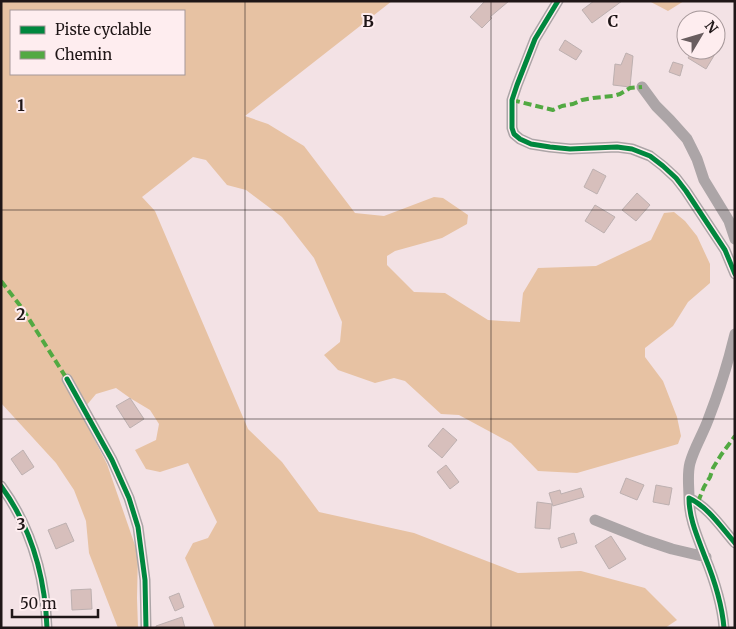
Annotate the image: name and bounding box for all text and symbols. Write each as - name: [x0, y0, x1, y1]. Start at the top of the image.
- legend: [10, 10, 185, 75]
- north arrow: [676, 10, 726, 60]
- text: B: [362, 11, 374, 31]
- text: C: [608, 11, 618, 31]
- text: N: [701, 17, 722, 37]
- text: Piste cyclable: [55, 20, 152, 39]
- text: Chemin: [55, 45, 112, 64]
- text: 1: [17, 95, 25, 115]
- text: 2: [16, 304, 26, 324]
- text: 3: [16, 514, 26, 534]
- scale bar: [12, 586, 99, 618]
- text: 50 m: [20, 594, 57, 613]

